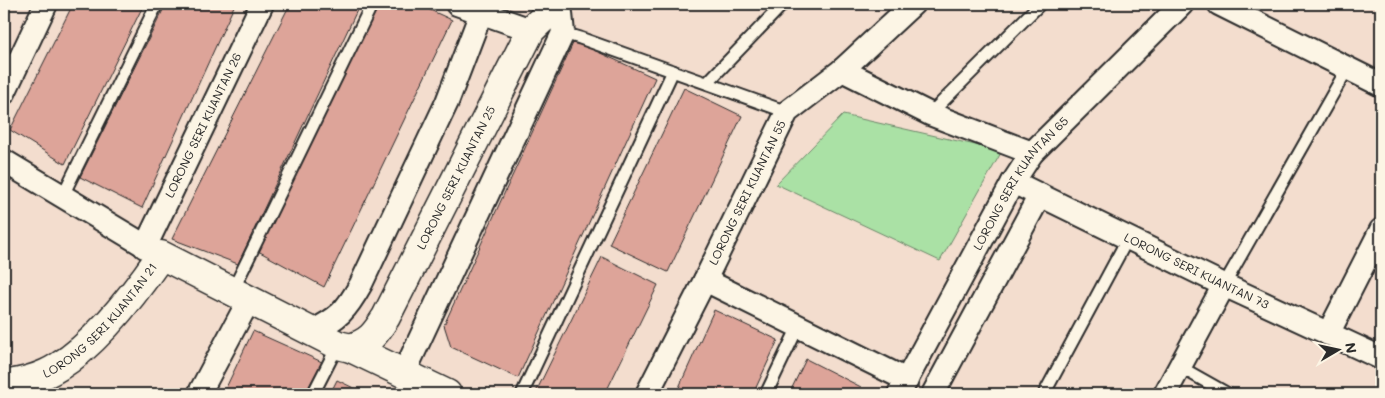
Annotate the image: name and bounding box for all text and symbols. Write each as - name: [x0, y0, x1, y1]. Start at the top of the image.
- street label: LORONG SERI KUANTAN 26: [161, 50, 244, 200]
- street label: LORONG SERI KUANTAN 25: [412, 103, 498, 252]
- street label: LORONG SERI KUANTAN 65: [969, 113, 1071, 253]
- street label: LORONG SERI KUANTAN 55: [705, 117, 789, 267]
- street label: LORONG SERI KUANTAN 73: [1122, 229, 1272, 312]
- street label: LORONG SERI KUANTAN 21: [40, 259, 160, 381]
- north arrow: [1312, 326, 1362, 376]
- text: N: [1341, 341, 1362, 355]

